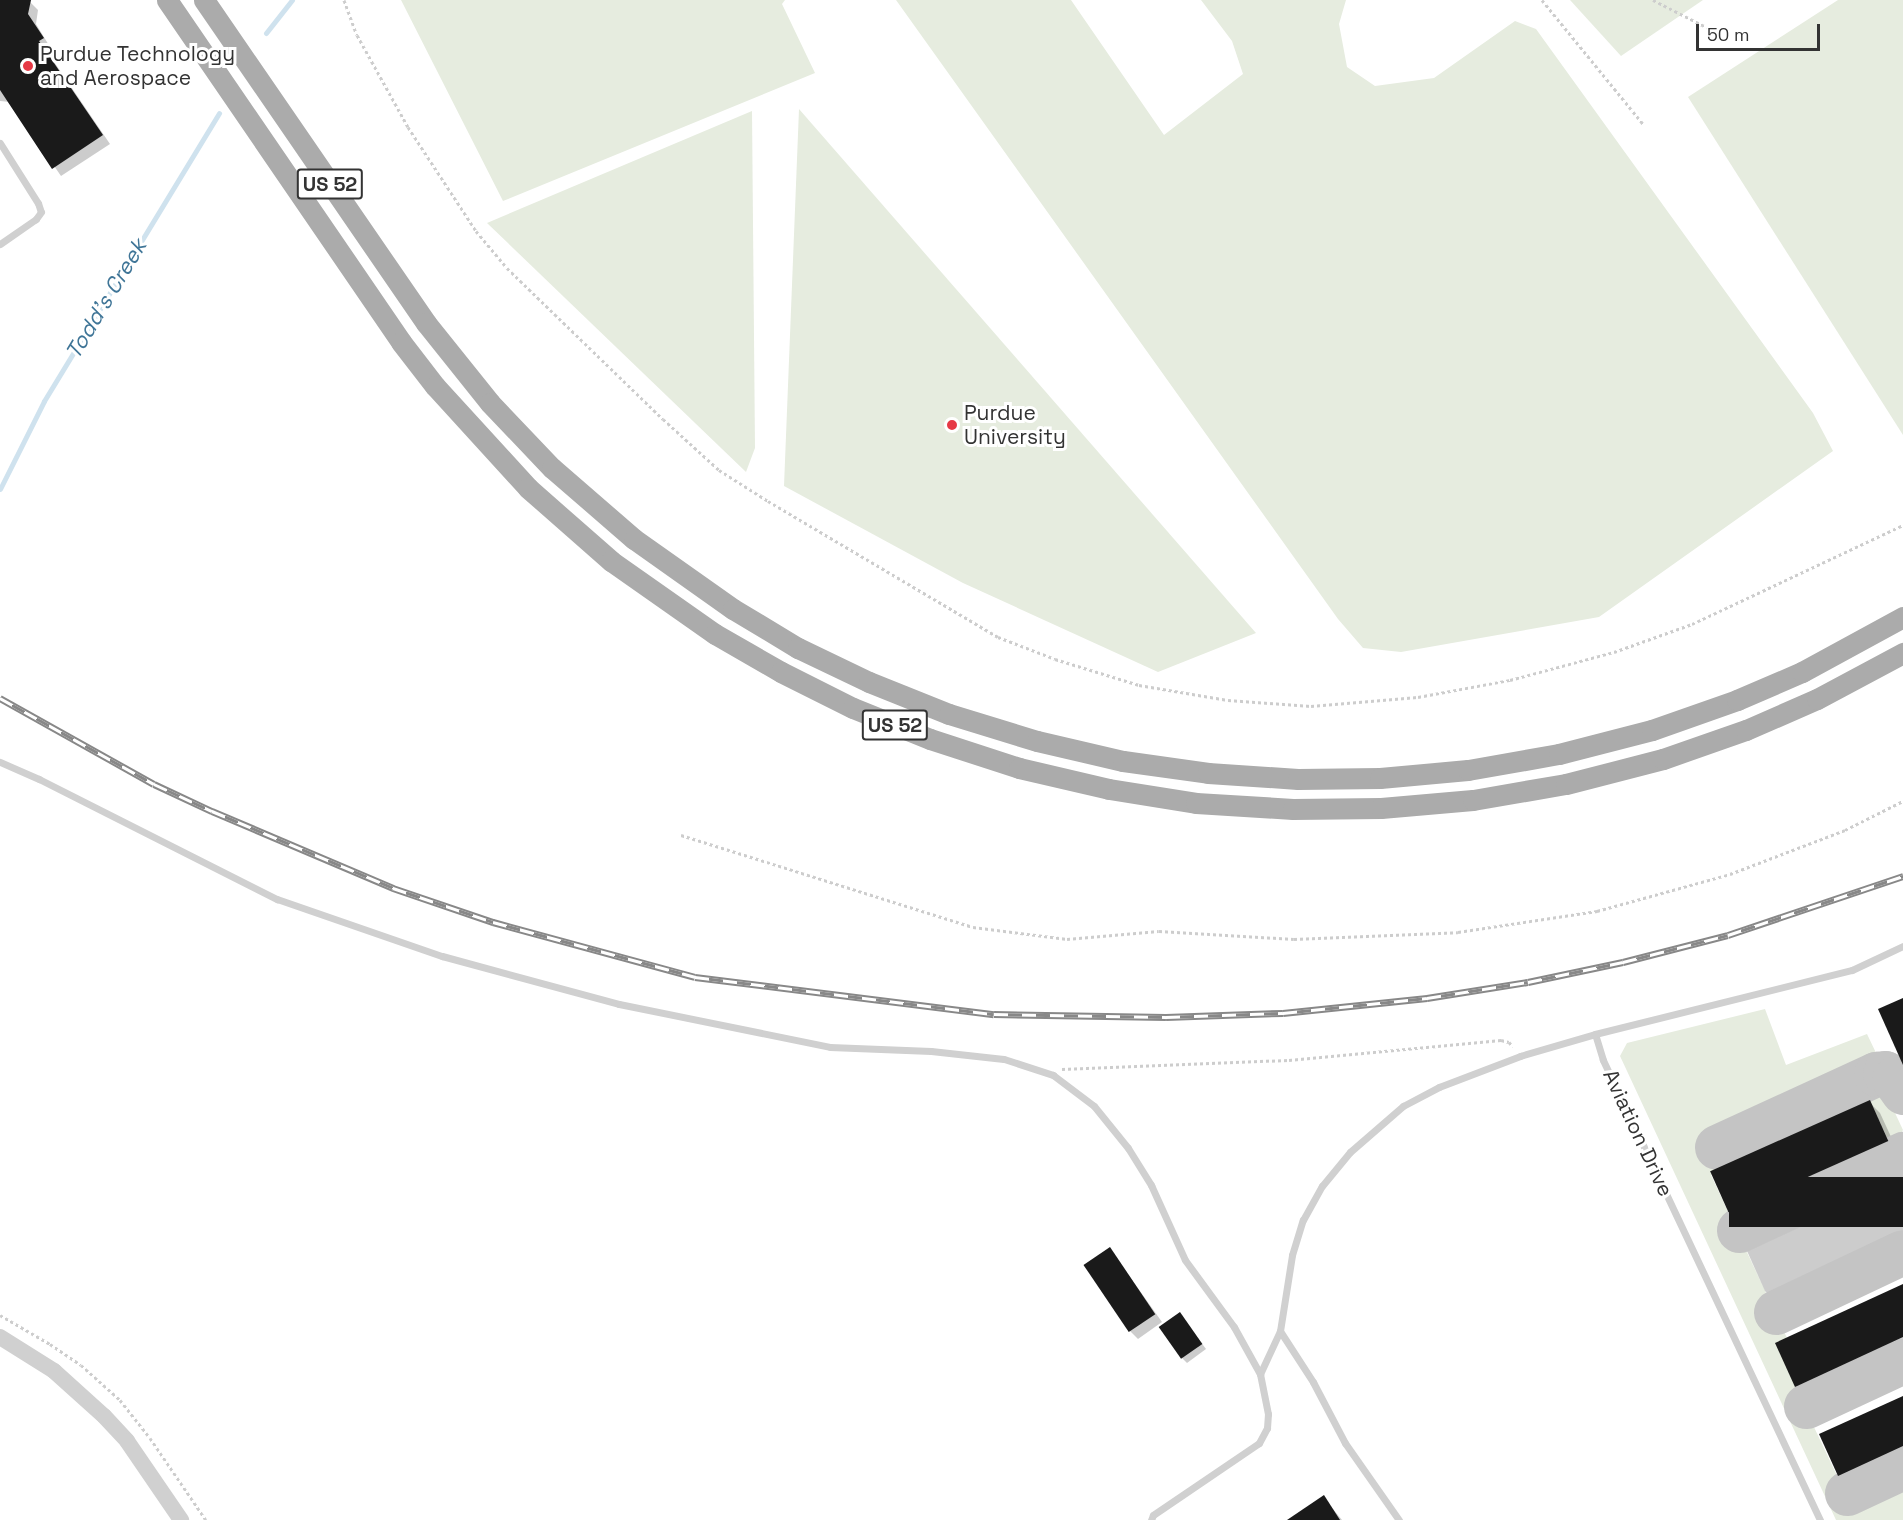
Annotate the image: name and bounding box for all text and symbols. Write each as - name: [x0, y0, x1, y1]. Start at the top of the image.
- scale bar: [1699, 12, 1824, 50]
- text: 50 m: [1707, 23, 1749, 46]
- place label: Purdue Technology and Aerospace: [40, 41, 236, 91]
- marker: Purdue Technology and Aerospace: [21, 59, 35, 73]
- road number: US 52: [296, 167, 364, 201]
- water label: Todd's Creek: [60, 234, 152, 364]
- place label: Purdue University: [964, 400, 1066, 450]
- marker: Purdue University: [945, 418, 959, 432]
- road number: US 52: [860, 708, 930, 742]
- street label: Aviation Drive: [1598, 1066, 1678, 1200]

